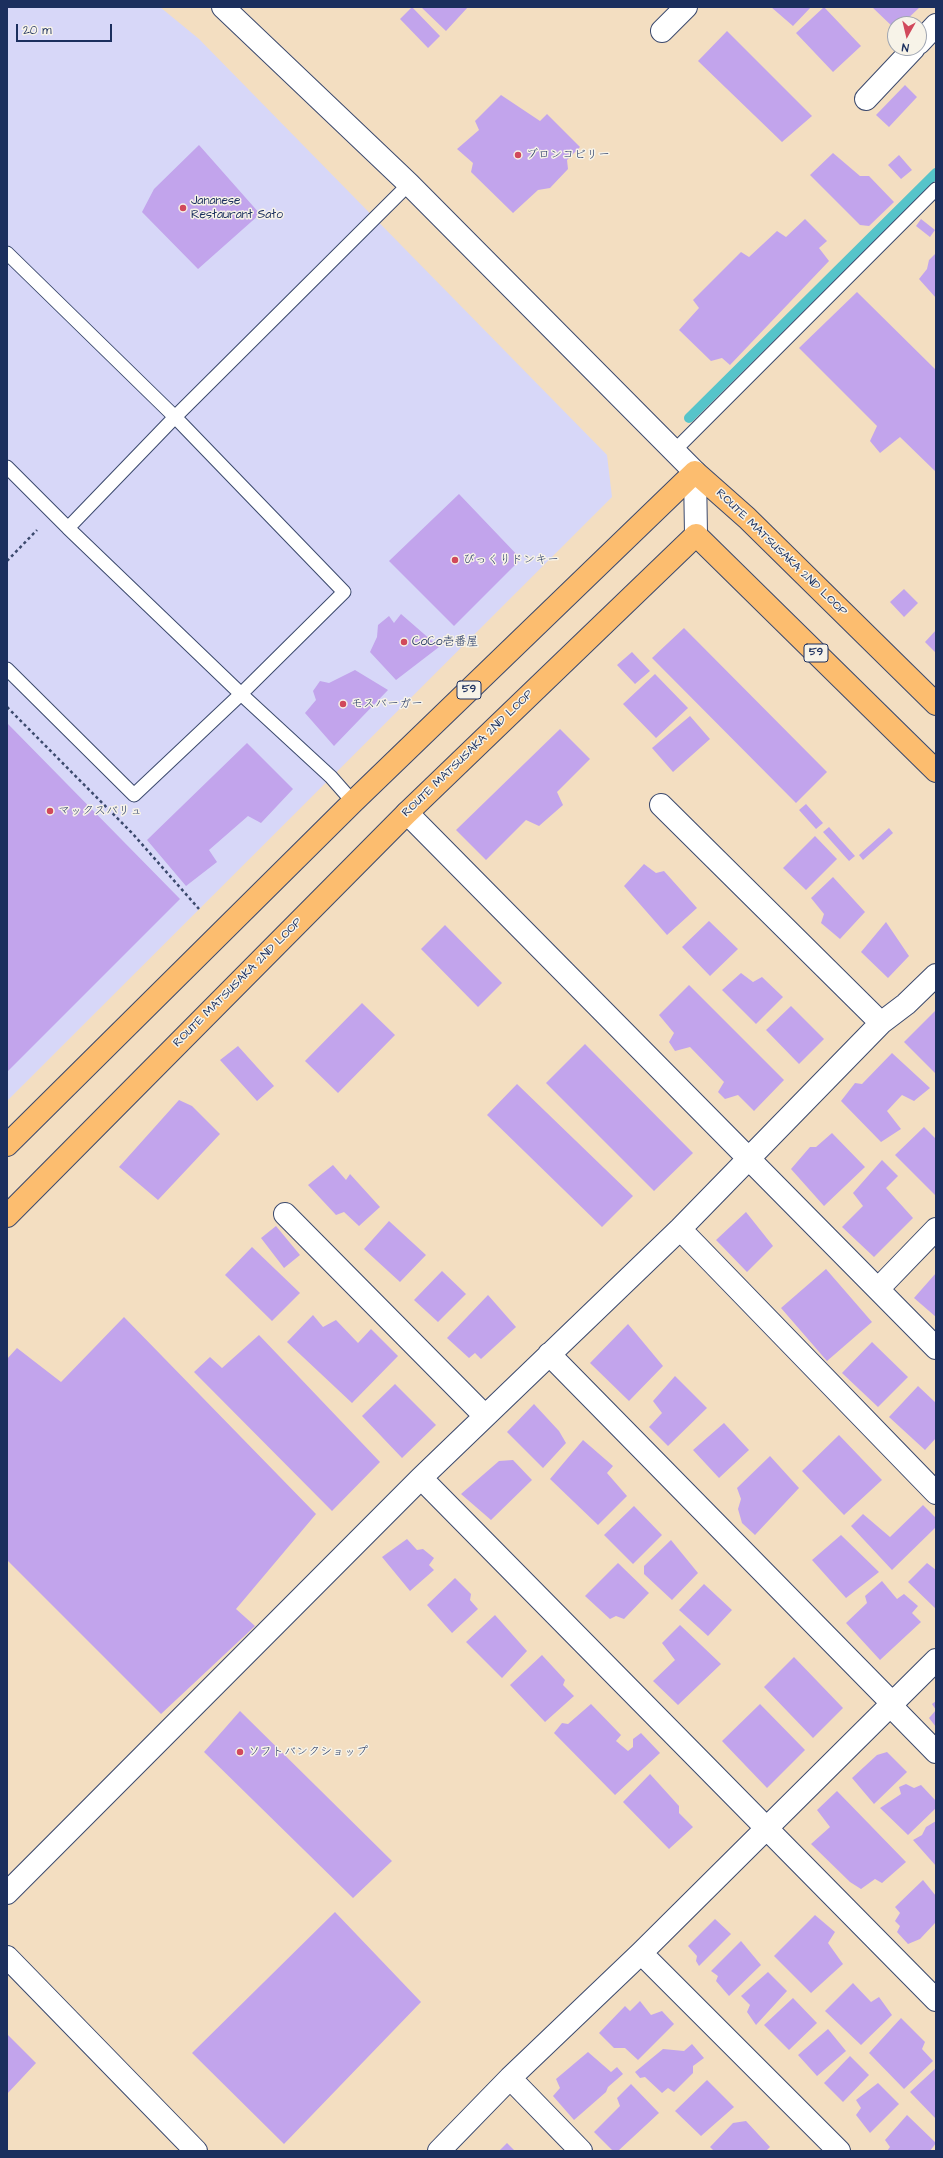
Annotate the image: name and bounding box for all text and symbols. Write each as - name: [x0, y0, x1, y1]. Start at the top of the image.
- scale bar: [18, 16, 114, 42]
- north arrow: [887, 16, 927, 56]
- text: 20 m: [23, 22, 52, 39]
- text: N: [901, 39, 910, 55]
- place label: ブロンコビリー: [526, 148, 610, 162]
- marker: ブロンコビリー: [513, 150, 523, 160]
- place label: Jananese Restaurant Sato: [191, 194, 283, 222]
- marker: Jananese Restaurant Sato: [178, 203, 188, 213]
- street label: ROUTE MATSUSAKA 2ND LOOP: [713, 487, 849, 619]
- place label: びっくりドンキー: [463, 553, 559, 567]
- marker: びっくりドンキー: [450, 555, 460, 565]
- place label: CoCo壱番屋: [412, 635, 478, 649]
- marker: CoCo壱番屋: [399, 637, 409, 647]
- road number: 59: [804, 644, 828, 662]
- road number: 59: [457, 681, 481, 699]
- street label: ROUTE MATSUSAKA 2ND LOOP: [400, 688, 536, 820]
- place label: モスバーガー: [351, 697, 423, 711]
- marker: モスバーガー: [338, 699, 348, 709]
- place label: マックスバリュ: [58, 804, 142, 818]
- marker: マックスバリュ: [45, 806, 55, 816]
- street label: ROUTE MATSUSAKA 2ND LOOP: [171, 916, 305, 1050]
- place label: ソフトバンクショップ: [248, 1745, 368, 1759]
- marker: ソフトバンクショップ: [235, 1747, 245, 1757]

